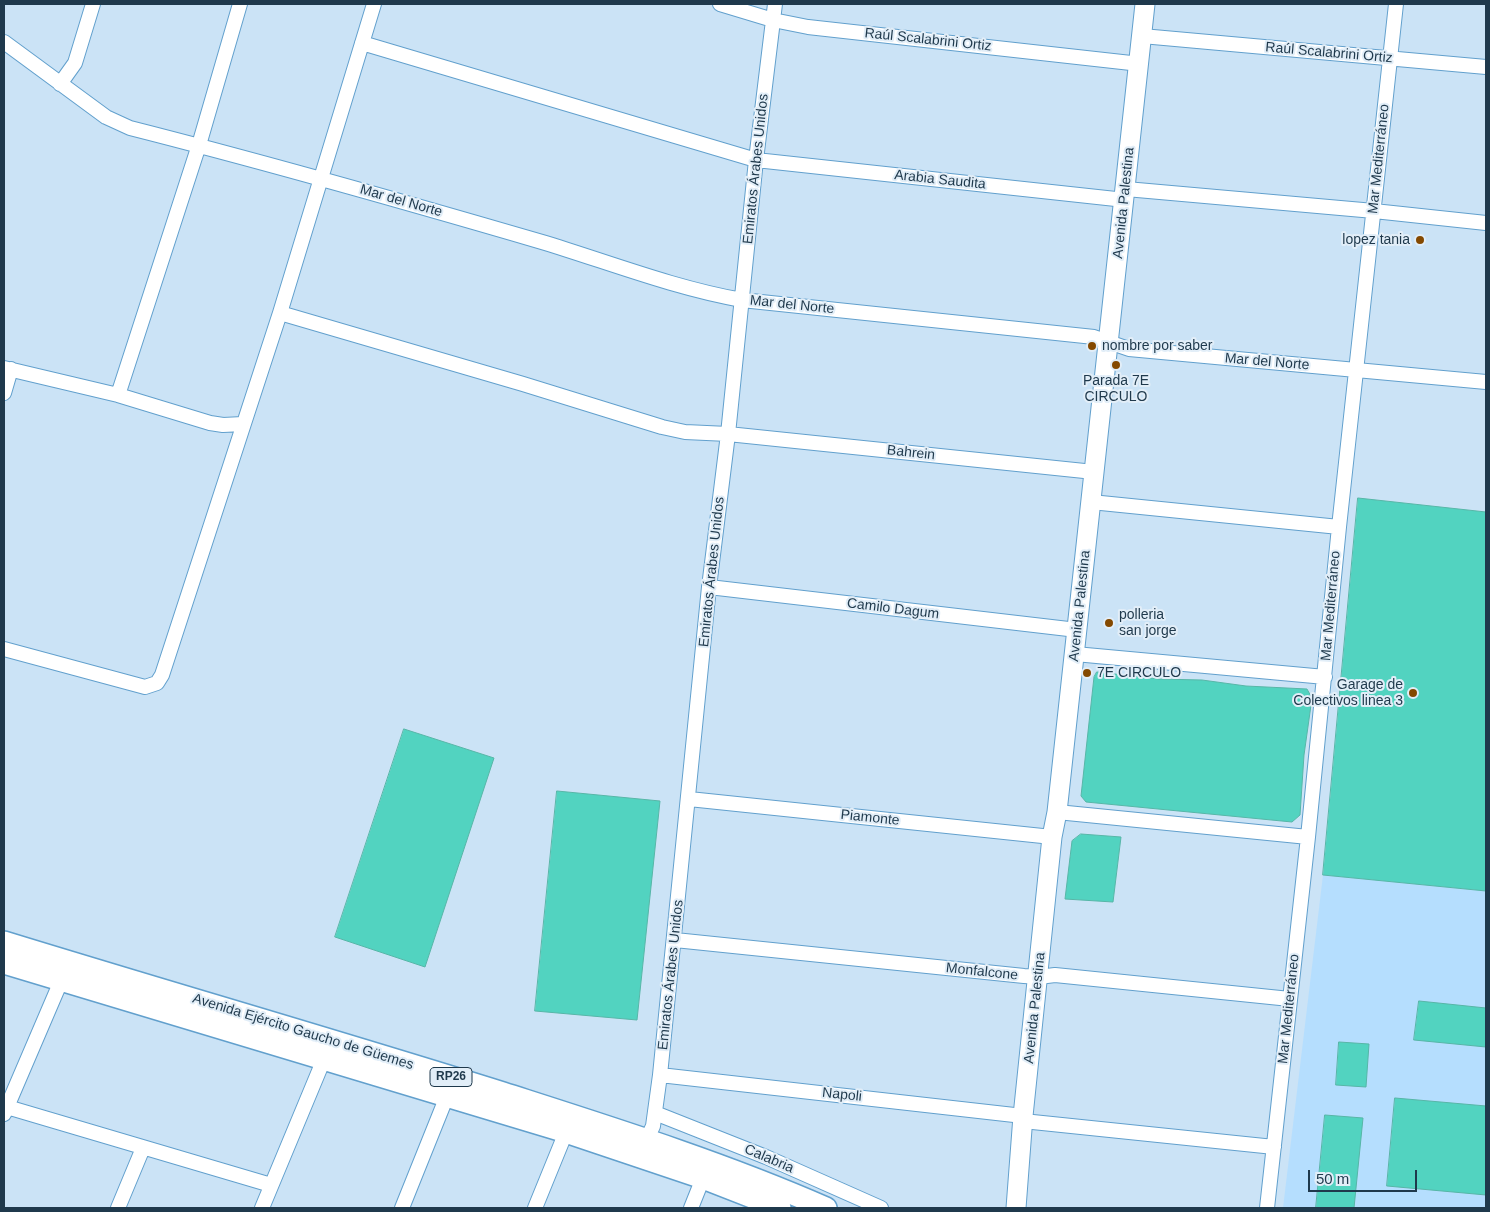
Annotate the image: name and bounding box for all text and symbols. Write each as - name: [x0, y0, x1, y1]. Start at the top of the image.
- street label: Raúl Scalabrini Ortiz: [864, 25, 992, 55]
- street label: Raúl Scalabrini Ortiz: [1265, 39, 1393, 67]
- street label: Emiratos Árabes Unidos: [740, 93, 772, 245]
- street label: Mar Mediterráneo: [1365, 103, 1393, 215]
- street label: Avenida Palestina: [1110, 147, 1138, 259]
- street label: Arabia Saudita: [893, 167, 987, 193]
- street label: Mar del Norte: [358, 181, 444, 221]
- place label: lopez tania: [1342, 232, 1410, 248]
- marker: lopez tania: [1414, 234, 1426, 246]
- street label: Mar del Norte: [749, 292, 835, 318]
- place label: nombre por saber: [1102, 338, 1213, 354]
- marker: nombre por saber: [1086, 340, 1098, 352]
- street label: Mar del Norte: [1224, 350, 1310, 374]
- marker: Parada 7E CIRCULO: [1110, 359, 1122, 371]
- place label: Parada 7E CIRCULO: [1083, 373, 1149, 406]
- street label: Bahrein: [886, 442, 936, 464]
- street label: Emiratos Árabes Unidos: [696, 496, 728, 648]
- street label: Avenida Palestina: [1066, 550, 1094, 662]
- street label: Mar Mediterráneo: [1318, 550, 1344, 662]
- street label: Camilo Dagum: [846, 595, 940, 623]
- place label: polleria san jorge: [1119, 607, 1177, 640]
- marker: polleria san jorge: [1103, 617, 1115, 629]
- place label: 7E CIRCULO: [1097, 665, 1181, 681]
- marker: 7E CIRCULO: [1081, 667, 1093, 679]
- place label: Garage de Colectivos linea 3: [1293, 677, 1403, 710]
- marker: Garage de Colectivos linea 3: [1407, 687, 1419, 699]
- street label: Piamonte: [840, 807, 900, 829]
- street label: Emiratos Árabes Unidos: [655, 899, 687, 1051]
- street label: Avenida Palestina: [1021, 952, 1049, 1064]
- street label: Mar Mediterráneo: [1275, 953, 1303, 1065]
- street label: Monfalcone: [945, 960, 1019, 984]
- street label: Avenida Ejército Gaucho de Güemes: [191, 990, 415, 1074]
- road number: RP26: [430, 1068, 472, 1086]
- street label: Napoli: [821, 1085, 863, 1105]
- street label: Calabria: [742, 1141, 796, 1177]
- scale bar: [1310, 1160, 1419, 1192]
- text: 50 m: [1316, 1170, 1349, 1187]

